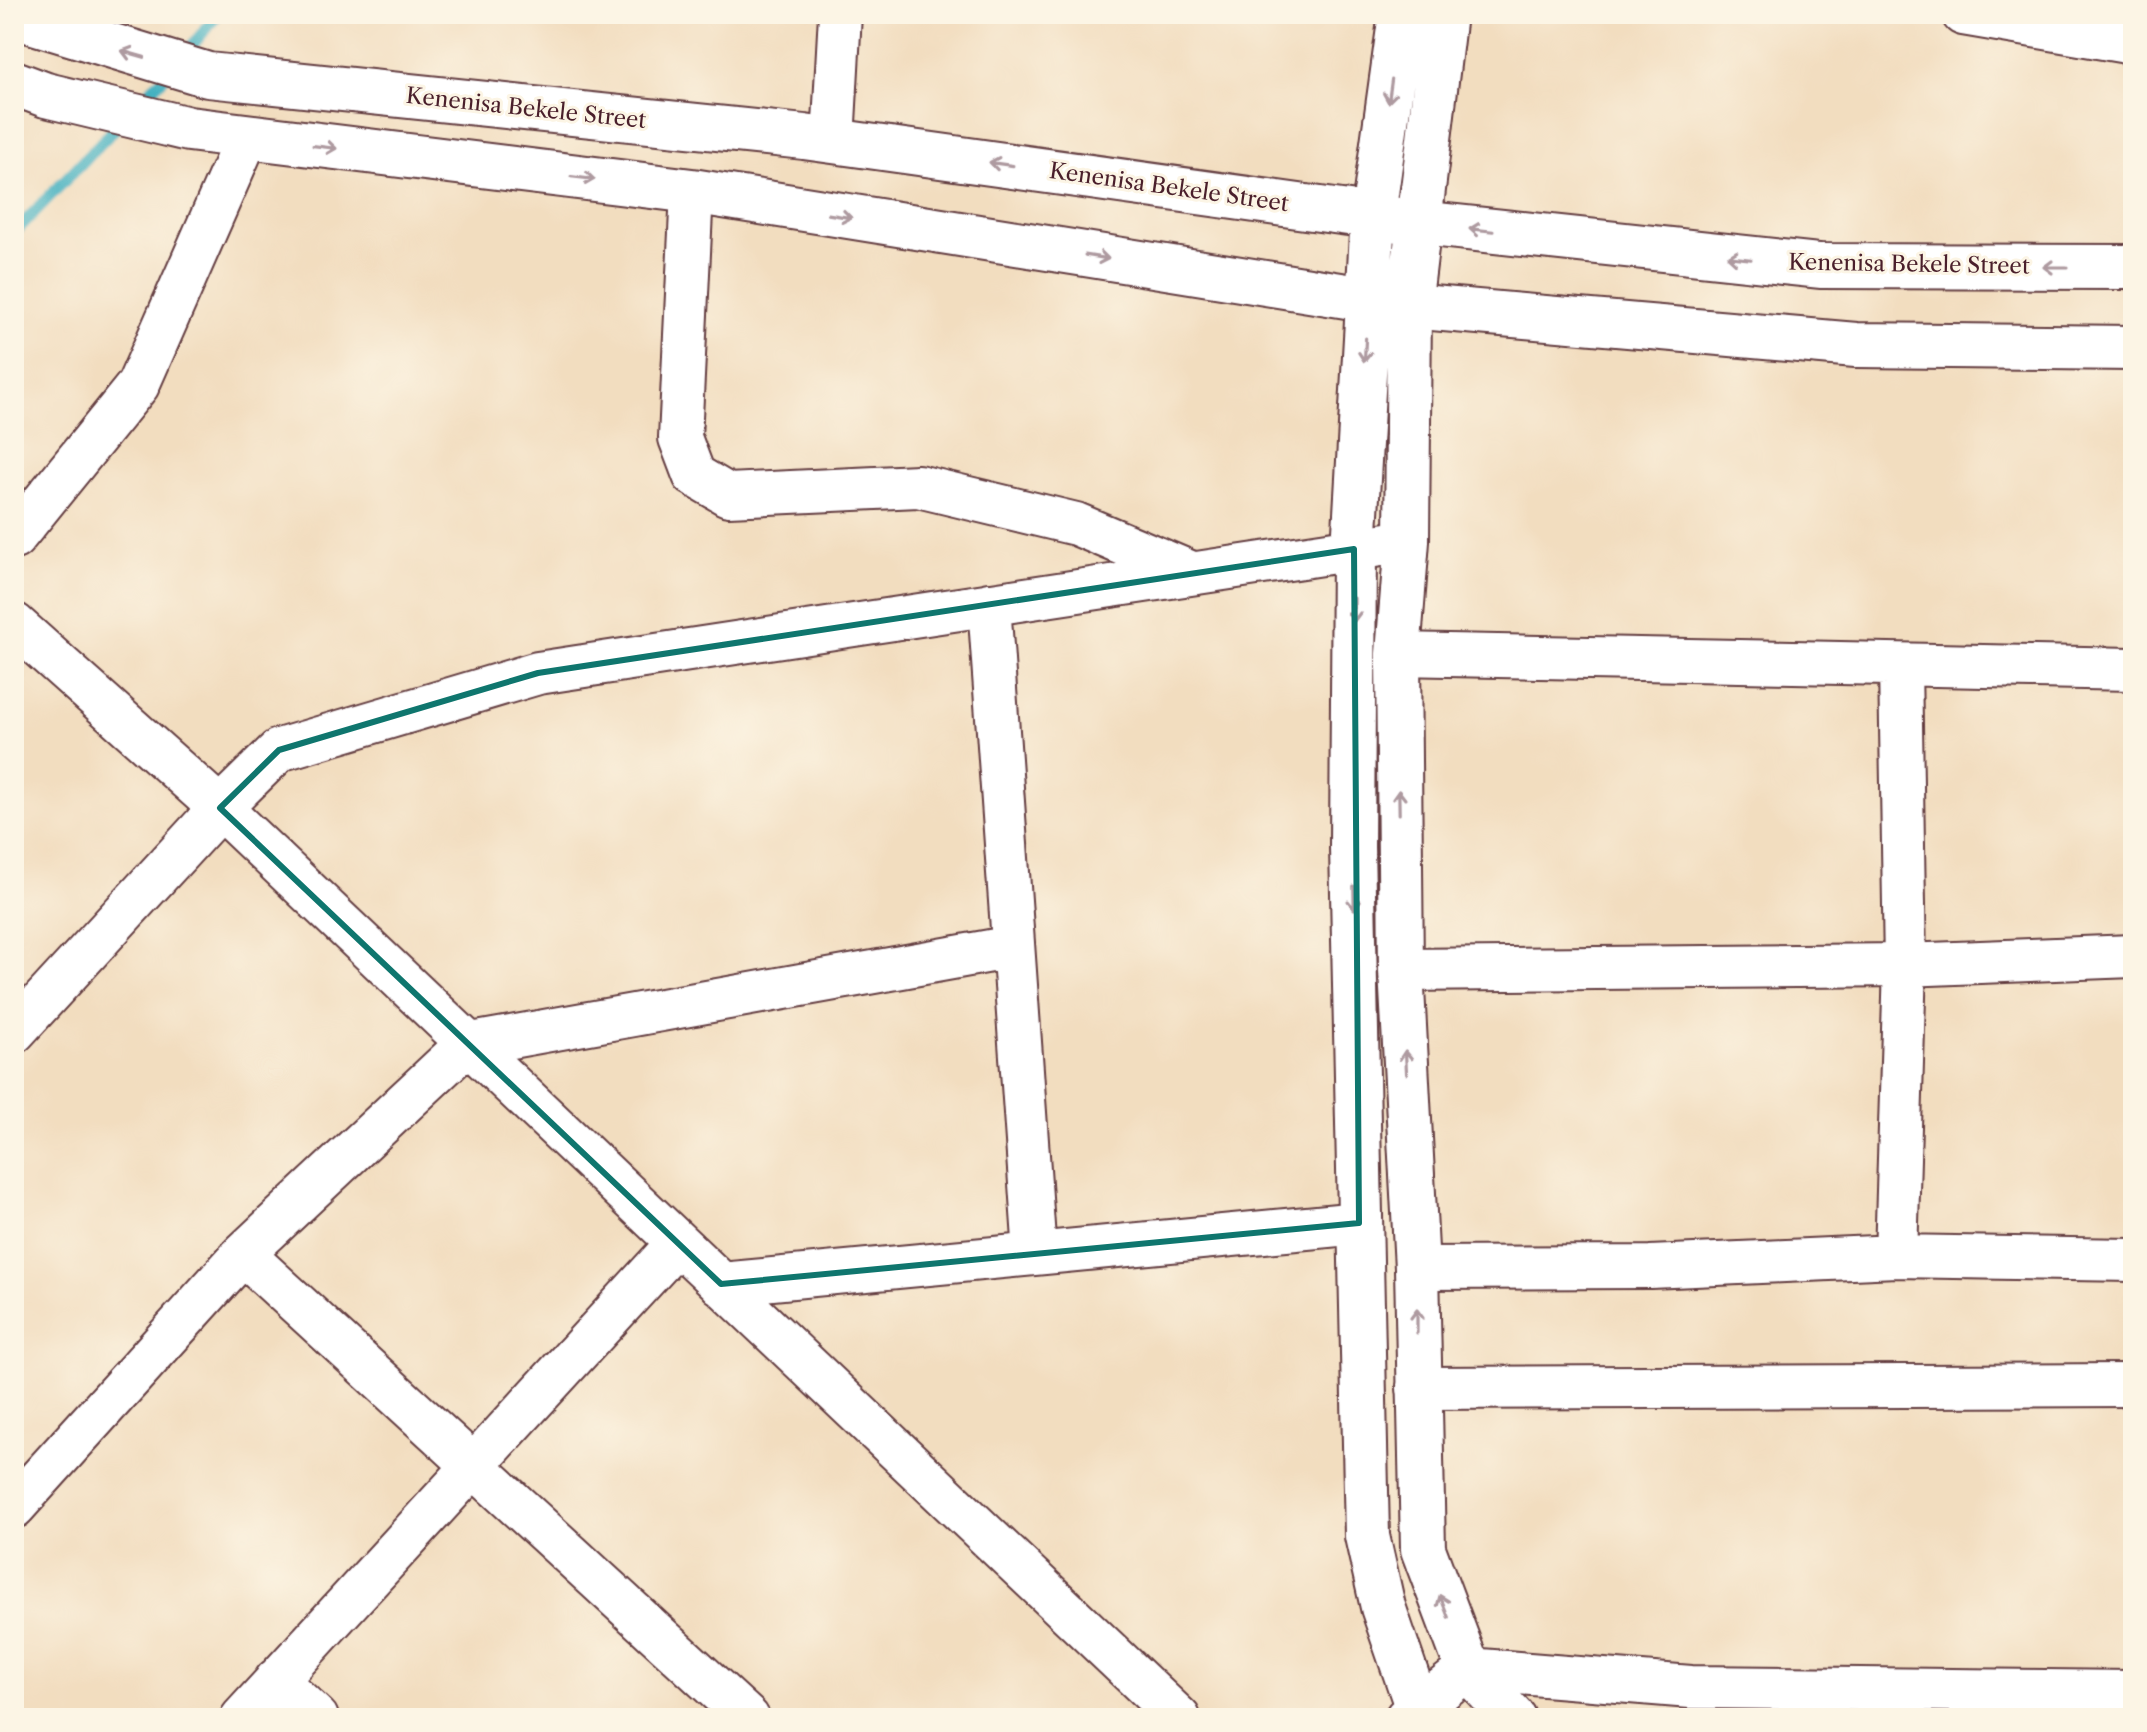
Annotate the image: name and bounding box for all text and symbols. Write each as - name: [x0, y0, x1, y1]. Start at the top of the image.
- one-way arrow: [121, 46, 147, 61]
- one-way arrow: [1382, 78, 1397, 103]
- street label: Kenenisa Bekele Street: [405, 82, 648, 134]
- one-way arrow: [311, 139, 337, 154]
- one-way arrow: [989, 156, 1015, 171]
- street label: Kenenisa Bekele Street: [1048, 157, 1290, 217]
- one-way arrow: [570, 171, 595, 186]
- one-way arrow: [827, 209, 852, 224]
- one-way arrow: [1468, 222, 1495, 237]
- street label: Kenenisa Bekele Street: [1788, 248, 2030, 280]
- one-way arrow: [1083, 250, 1109, 265]
- one-way arrow: [1727, 250, 1753, 265]
- one-way arrow: [2042, 259, 2069, 275]
- one-way arrow: [1357, 336, 1372, 363]
- one-way arrow: [1346, 596, 1362, 623]
- one-way arrow: [1391, 789, 1407, 816]
- one-way arrow: [1346, 884, 1361, 911]
- one-way arrow: [1398, 1049, 1413, 1076]
- one-way arrow: [1409, 1308, 1425, 1335]
- one-way arrow: [1436, 1593, 1451, 1618]

